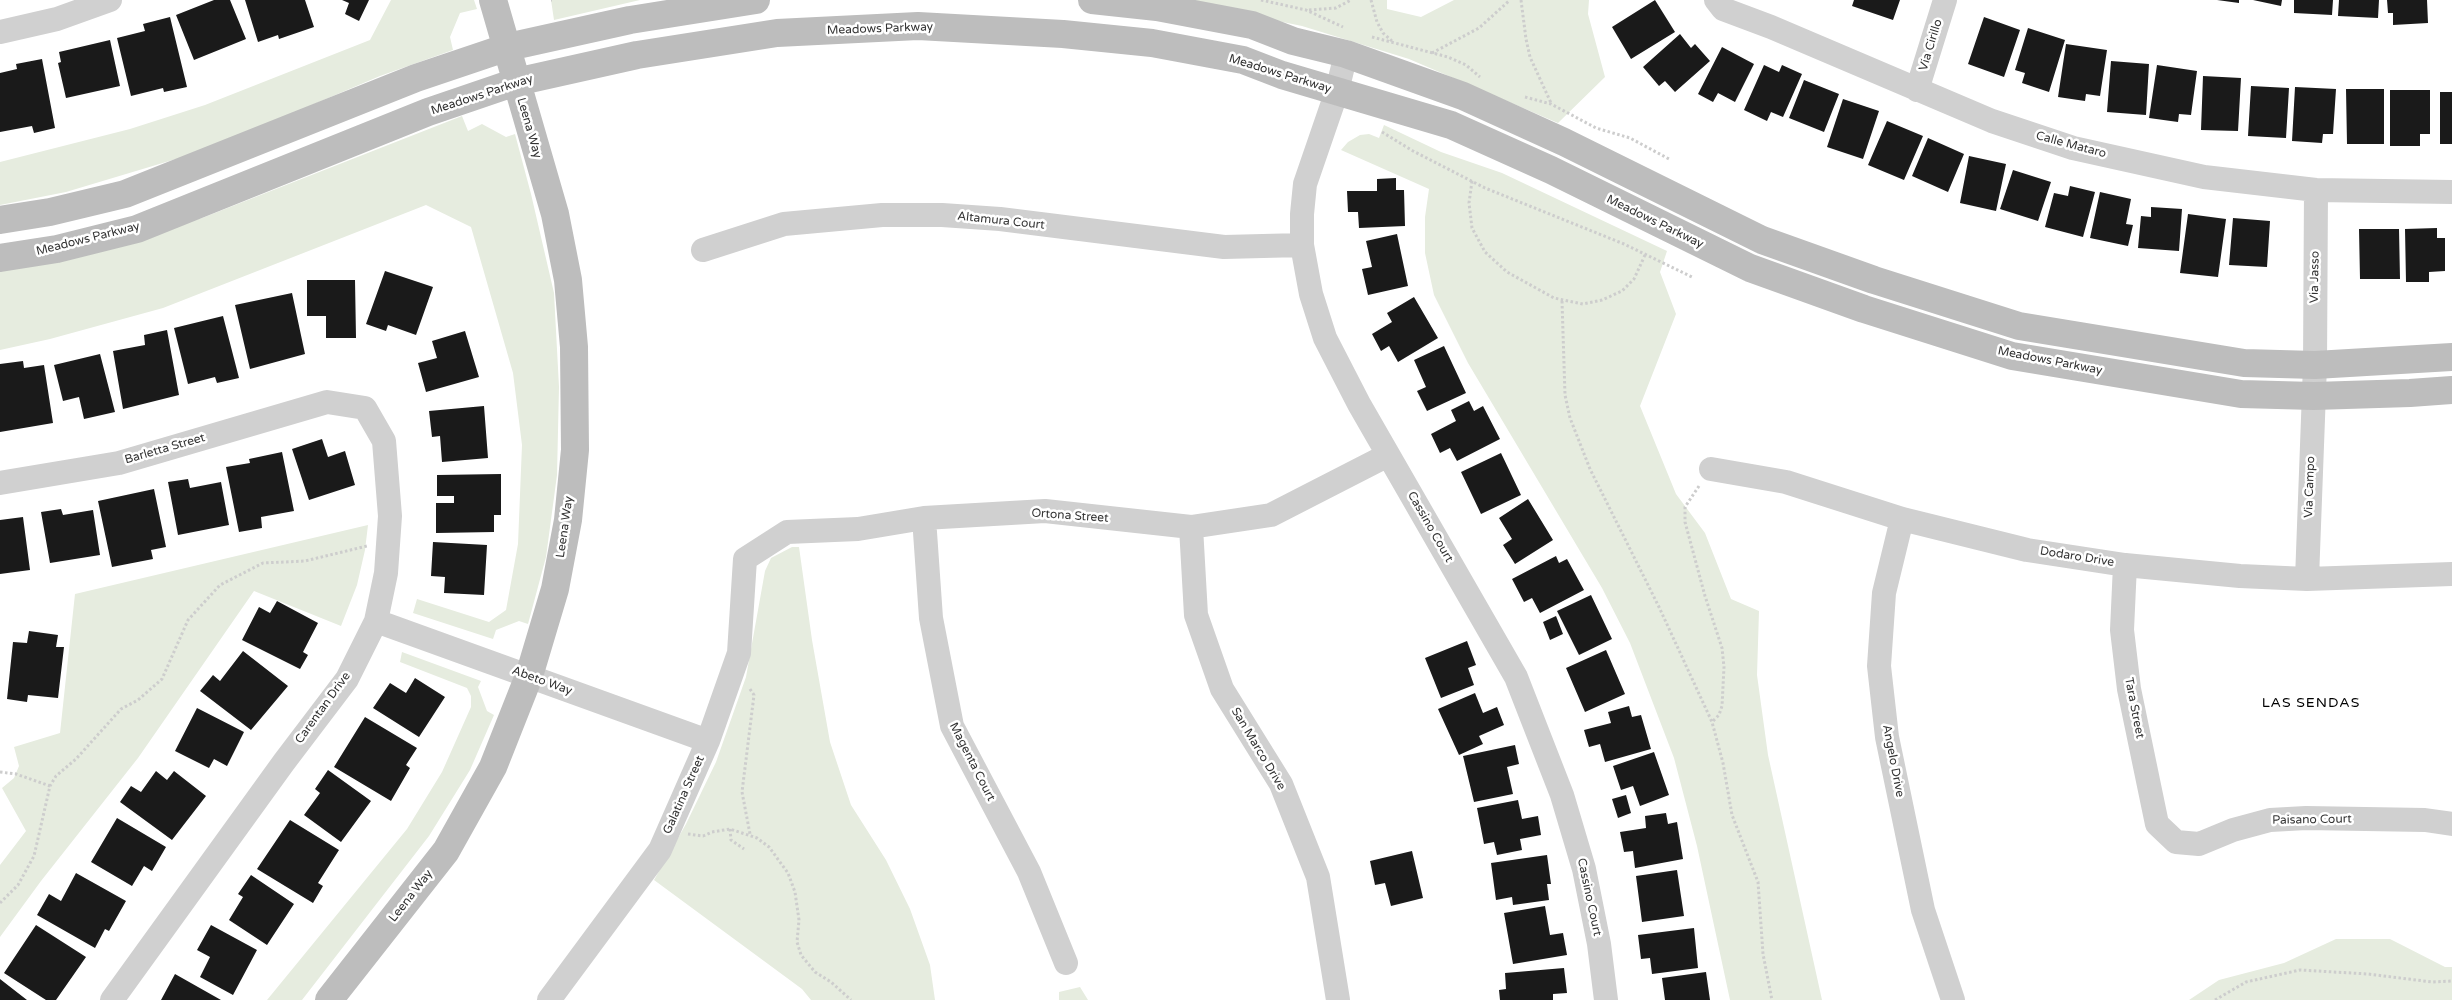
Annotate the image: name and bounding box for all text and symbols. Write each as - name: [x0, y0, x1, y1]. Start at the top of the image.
- street label: Via Cirillo: [1916, 17, 1946, 73]
- street label: Meadows Parkway: [827, 20, 933, 38]
- street label: Meadows Parkway: [1227, 52, 1333, 96]
- street label: Meadows Parkway: [429, 72, 535, 118]
- street label: Leena Way: [513, 96, 545, 160]
- street label: Calle Mataro: [2034, 129, 2108, 161]
- street label: Meadows Parkway: [1604, 192, 1706, 252]
- street label: Altamura Court: [957, 209, 1045, 233]
- street label: Meadows Parkway: [35, 219, 141, 259]
- street label: Via Jasso: [2307, 251, 2323, 303]
- street label: Meadows Parkway: [1996, 344, 2104, 378]
- street label: Barletta Street: [123, 431, 207, 467]
- street label: Via Campo: [2302, 456, 2318, 518]
- street label: Cassino Court: [1404, 489, 1456, 565]
- street label: Leena Way: [554, 495, 576, 559]
- street label: Ortona Street: [1031, 506, 1109, 526]
- street label: Dodaro Drive: [2039, 544, 2115, 570]
- street label: Abeto Way: [510, 663, 574, 699]
- street label: Carentan Drive: [292, 669, 354, 747]
- street label: Tara Street: [2121, 676, 2147, 740]
- district label: LAS SENDAS: [2260, 695, 2362, 711]
- street label: San Marco Drive: [1228, 705, 1288, 793]
- street label: Magenta Court: [946, 720, 998, 804]
- street label: Angelo Drive: [1879, 724, 1907, 798]
- street label: Galatina Street: [660, 753, 708, 837]
- street label: Paisano Court: [2272, 812, 2352, 828]
- street label: Cassino Court: [1574, 857, 1604, 937]
- street label: Leena Way: [386, 867, 436, 925]

